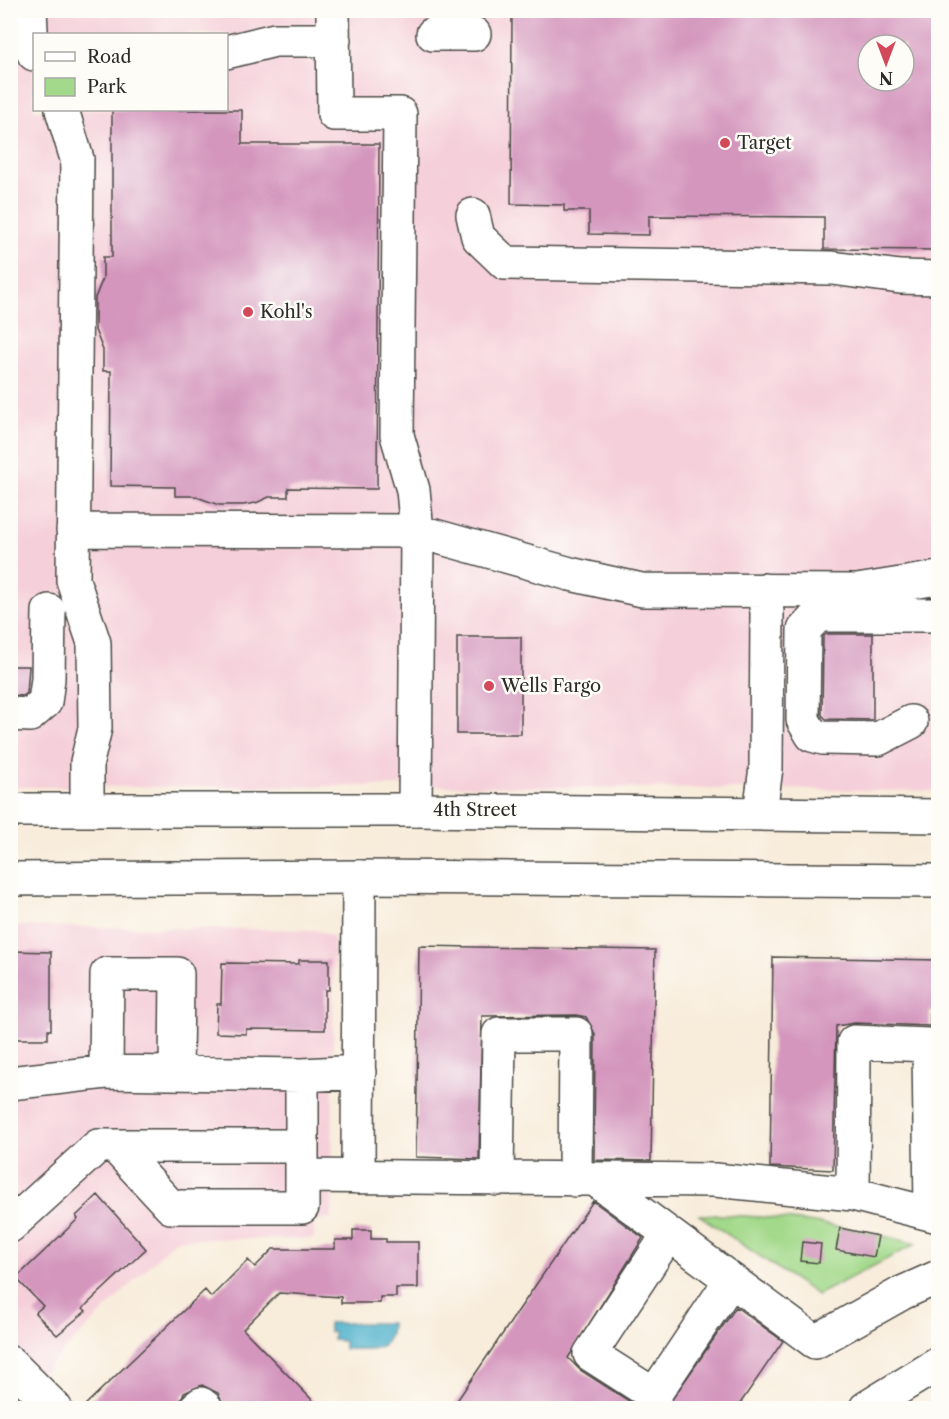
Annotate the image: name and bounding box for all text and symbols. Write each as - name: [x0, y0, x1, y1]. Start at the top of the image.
- legend: [33, 33, 228, 111]
- north arrow: [856, 33, 916, 93]
- text: Road: [87, 46, 132, 68]
- text: N: [879, 68, 893, 88]
- text: Park: [87, 76, 128, 98]
- place label: Target: [737, 132, 792, 154]
- marker: Target: [718, 136, 732, 150]
- place label: Kohl's: [260, 301, 313, 323]
- marker: Kohl's: [241, 305, 255, 319]
- place label: Wells Fargo: [500, 675, 601, 697]
- marker: Wells Fargo: [482, 679, 496, 693]
- street label: 4th Street: [433, 799, 518, 821]

